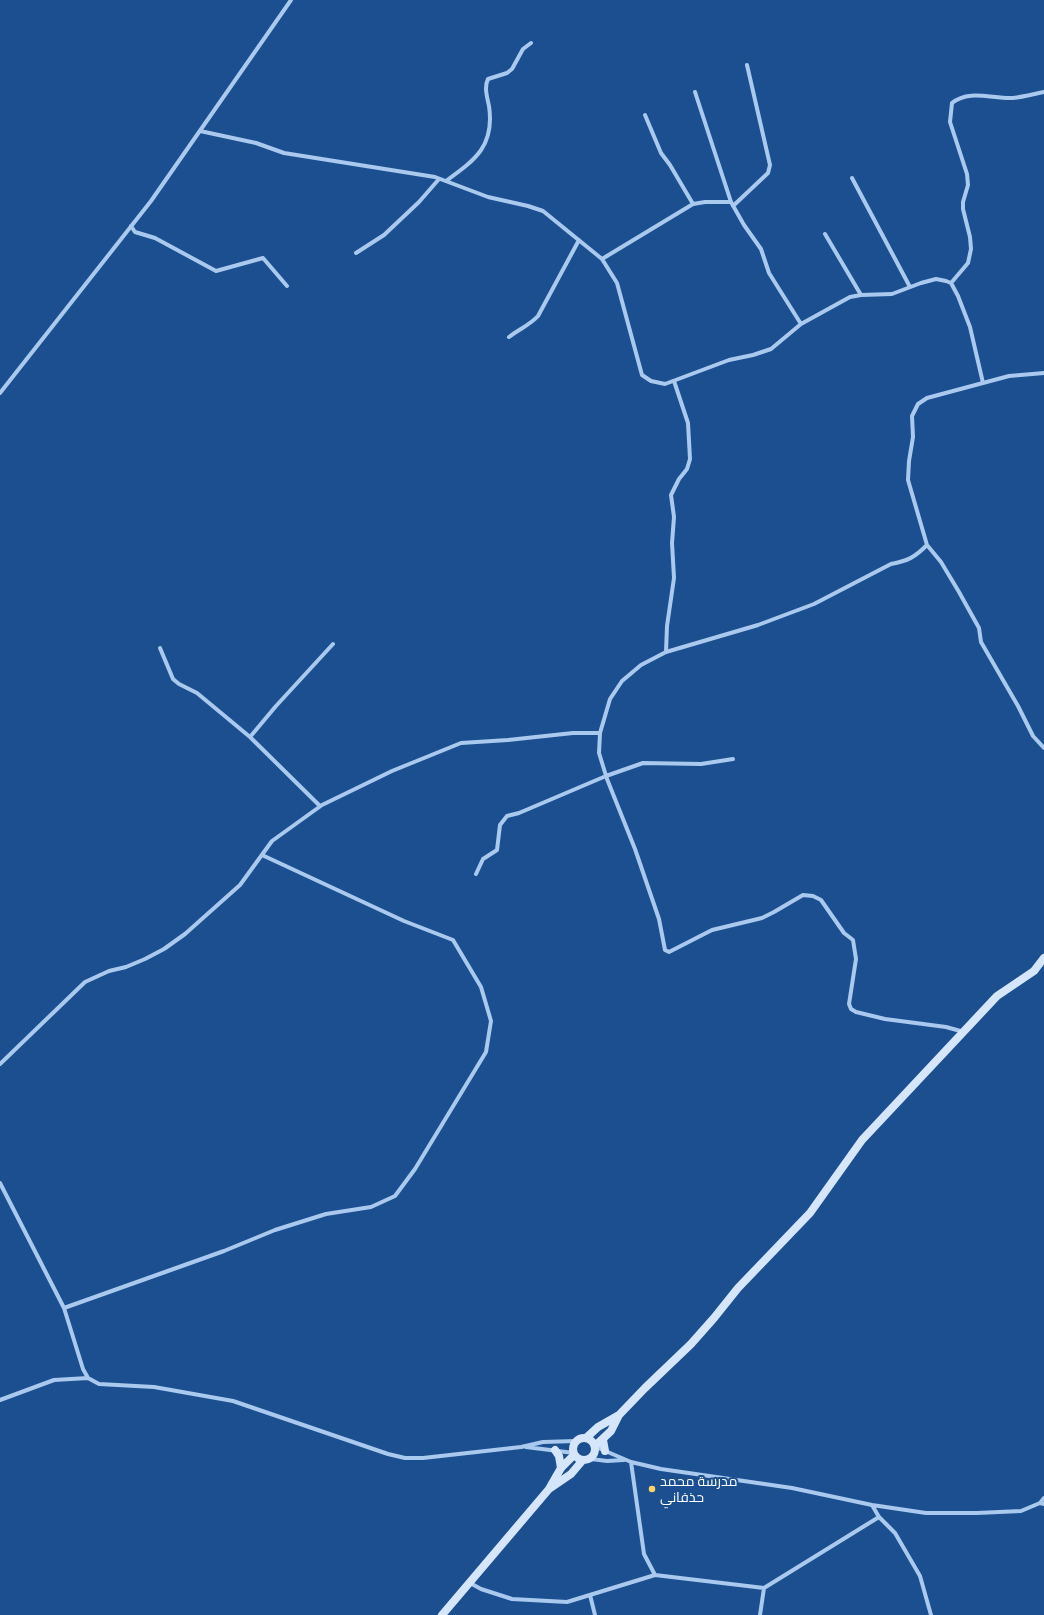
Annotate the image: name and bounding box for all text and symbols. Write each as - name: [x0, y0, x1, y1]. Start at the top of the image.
- place label: مدرسة محمد حذفاني: [660, 1473, 737, 1506]
- marker: مدرسة محمد حذفاني: [647, 1484, 657, 1494]

